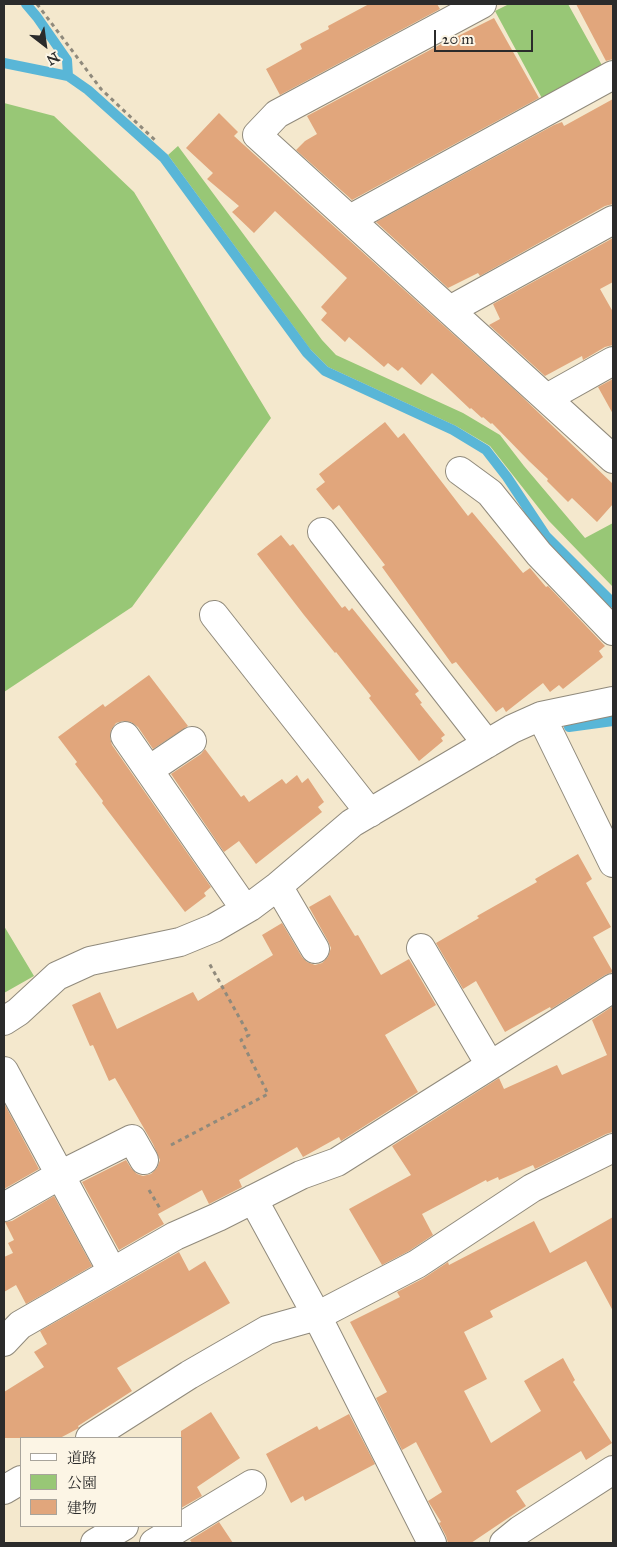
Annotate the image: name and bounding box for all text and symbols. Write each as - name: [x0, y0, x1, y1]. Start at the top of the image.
- north arrow: [20, 20, 70, 70]
- scale bar: [437, 20, 536, 52]
- text: 20 m: [442, 30, 474, 48]
- text: N: [43, 48, 62, 69]
- legend: [20, 1437, 182, 1527]
- text: 道路: [67, 1449, 97, 1467]
- text: 公園: [67, 1474, 97, 1492]
- text: 建物: [67, 1499, 97, 1517]

